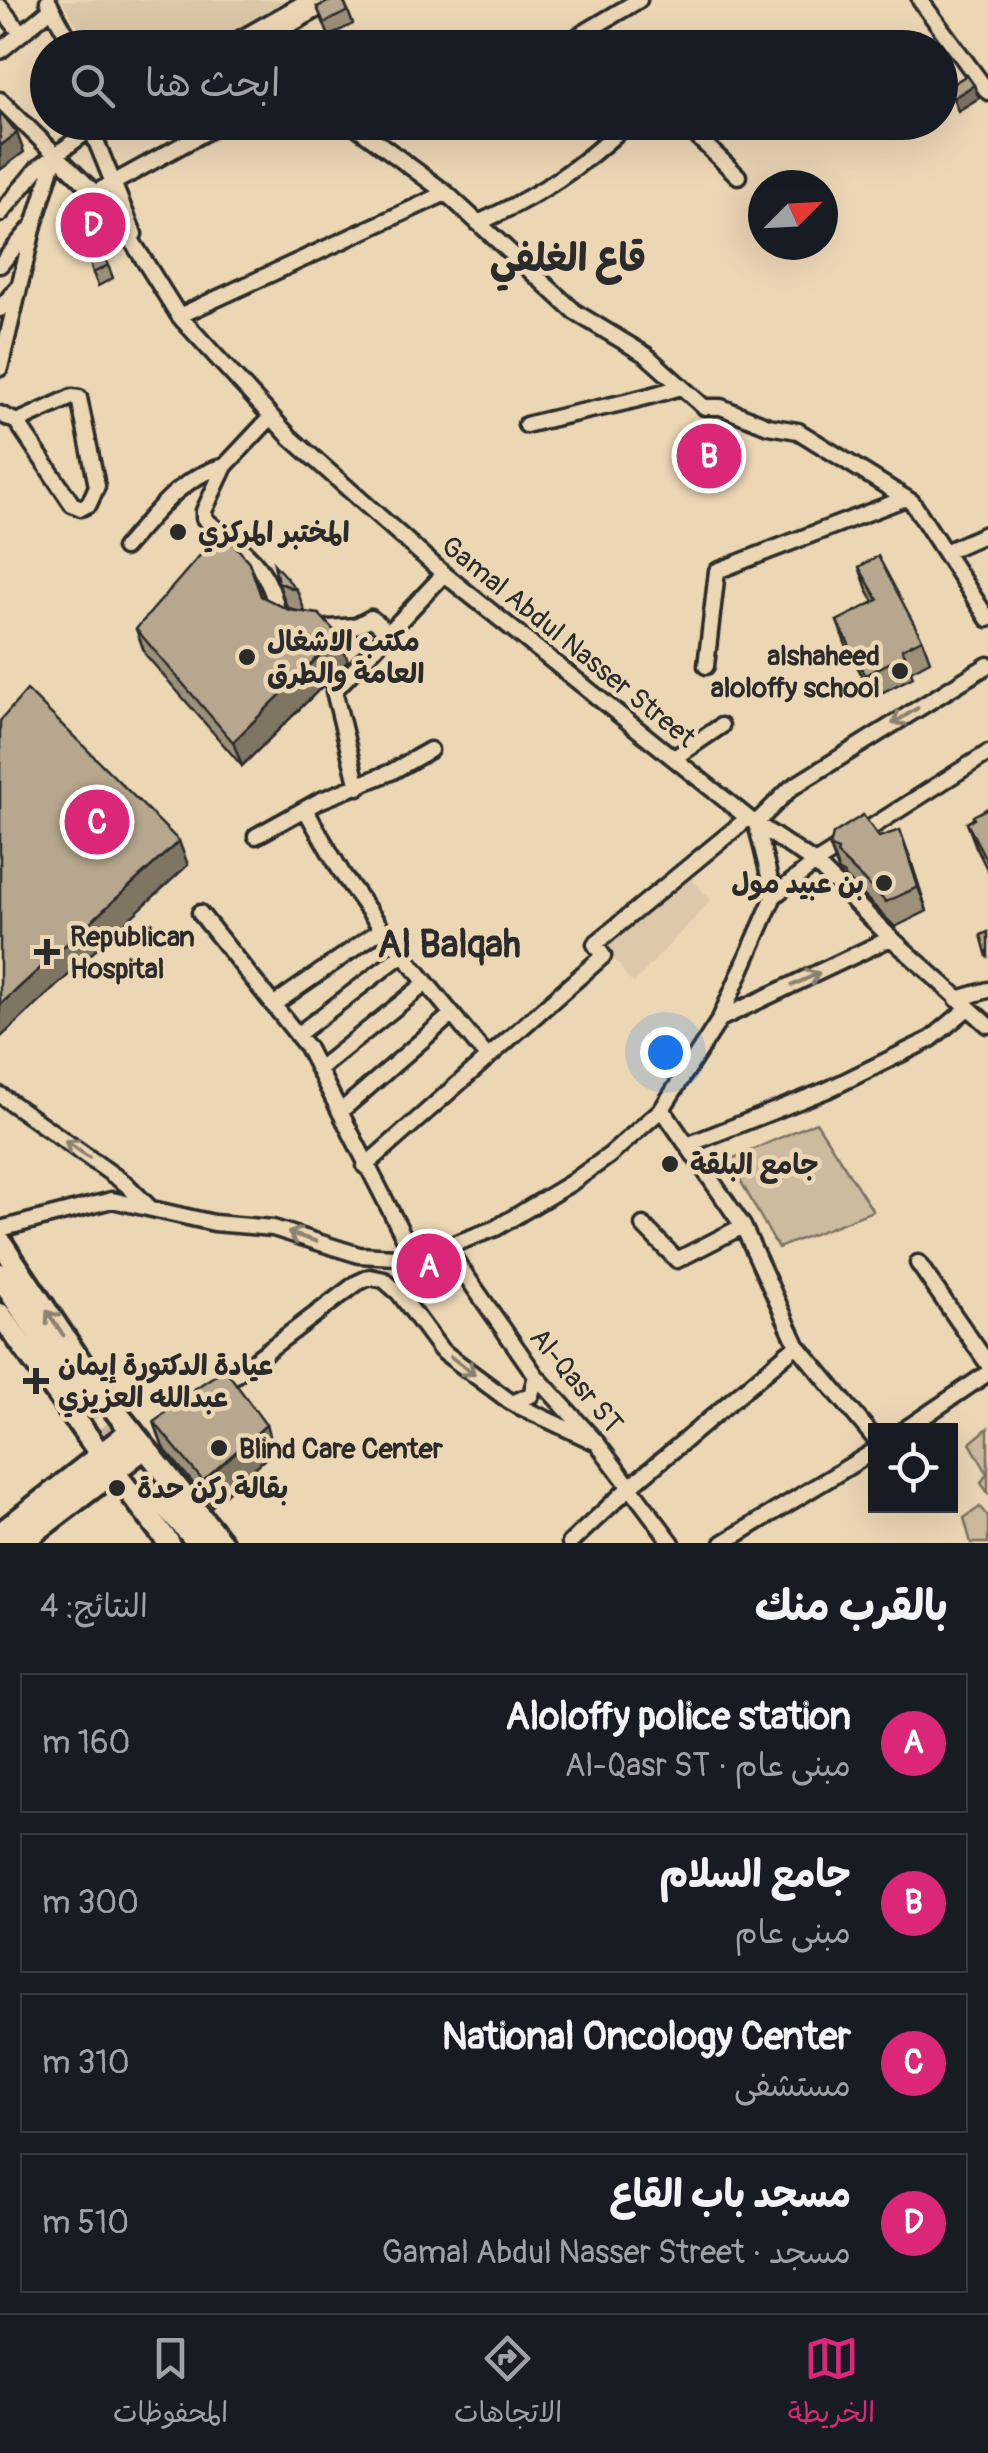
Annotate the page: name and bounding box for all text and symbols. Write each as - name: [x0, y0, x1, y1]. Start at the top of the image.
- search box: [30, 30, 958, 140]
- icon: search: [65, 58, 120, 113]
- text: ابحث هنا: [145, 60, 280, 108]
- north arrow: [748, 170, 838, 260]
- pin: D: [61, 188, 126, 262]
- district label: قاع الغلفي: [490, 235, 646, 291]
- pin: B: [676, 418, 742, 494]
- place label: المختبر المركزي: [198, 516, 350, 553]
- marker: المختبر المركزي: [167, 521, 189, 543]
- street label: Gamal Abdul Nasser Street: [434, 529, 703, 756]
- place label: مكتب الاشغال العامة والطرق: [267, 625, 424, 692]
- place label: alshaheed aloloffy school: [711, 639, 880, 706]
- marker: مكتب الاشغال العامة والطرق: [236, 646, 258, 668]
- marker: alshaheed aloloffy school: [889, 660, 911, 682]
- one-way arrow: [891, 706, 920, 727]
- pin: C: [64, 784, 130, 860]
- place label: بن عبيد مول: [731, 867, 864, 902]
- marker: بن عبيد مول: [873, 872, 895, 894]
- place label: Republican Hospital: [70, 920, 195, 987]
- district label: Al Balqah: [377, 921, 521, 969]
- marker: Republican Hospital: [34, 939, 60, 965]
- one-way arrow: [790, 968, 820, 987]
- your location: [640, 1027, 691, 1078]
- one-way arrow: [64, 1139, 91, 1160]
- place label: جامع البلقة: [690, 1148, 819, 1184]
- marker: جامع البلقة: [659, 1153, 681, 1175]
- one-way arrow: [286, 1227, 318, 1245]
- pin: A: [396, 1228, 462, 1304]
- one-way arrow: [45, 1310, 66, 1338]
- street label: Al-Qasr ST: [522, 1321, 630, 1441]
- place label: عيادة الدكتورة إيمان عبدالله العزيزي: [58, 1349, 273, 1418]
- one-way arrow: [449, 1356, 476, 1377]
- marker: عيادة الدكتورة إيمان عبدالله العزيزي: [23, 1368, 49, 1394]
- map controls: [868, 1423, 958, 1513]
- button: locate: [868, 1423, 958, 1513]
- place label: Blind Care Center: [239, 1432, 444, 1467]
- marker: Blind Care Center: [208, 1437, 230, 1459]
- place label: بقالة ركن حدة: [137, 1472, 288, 1507]
- marker: بقالة ركن حدة: [106, 1477, 128, 1499]
- text: بالقرب منك: [755, 1581, 948, 1633]
- text: النتائج: 4: [40, 1587, 148, 1627]
- text: Aloloffy police station: [505, 1693, 851, 1741]
- text: 160 m: [42, 1723, 130, 1763]
- text: A: [903, 1723, 924, 1763]
- text: مبنى عام · Al-Qasr ST: [565, 1746, 851, 1786]
- text: جامع السلام: [659, 1851, 851, 1899]
- text: 300 m: [42, 1883, 139, 1923]
- text: B: [904, 1883, 923, 1923]
- text: مبنى عام: [734, 1913, 851, 1953]
- text: National Oncology Center: [442, 2013, 851, 2061]
- text: 310 m: [42, 2043, 130, 2083]
- text: C: [904, 2043, 923, 2083]
- text: مستشفى: [734, 2066, 851, 2106]
- text: مسجد باب القاع: [610, 2171, 851, 2219]
- text: 510 m: [42, 2203, 129, 2243]
- text: D: [903, 2203, 924, 2243]
- text: مسجد · Gamal Abdul Nasser Street: [382, 2233, 851, 2273]
- tab: المحفوظات: [113, 2331, 228, 2437]
- tab: الاتجاهات: [454, 2331, 562, 2437]
- tab: الخريطة: [788, 2331, 875, 2437]

